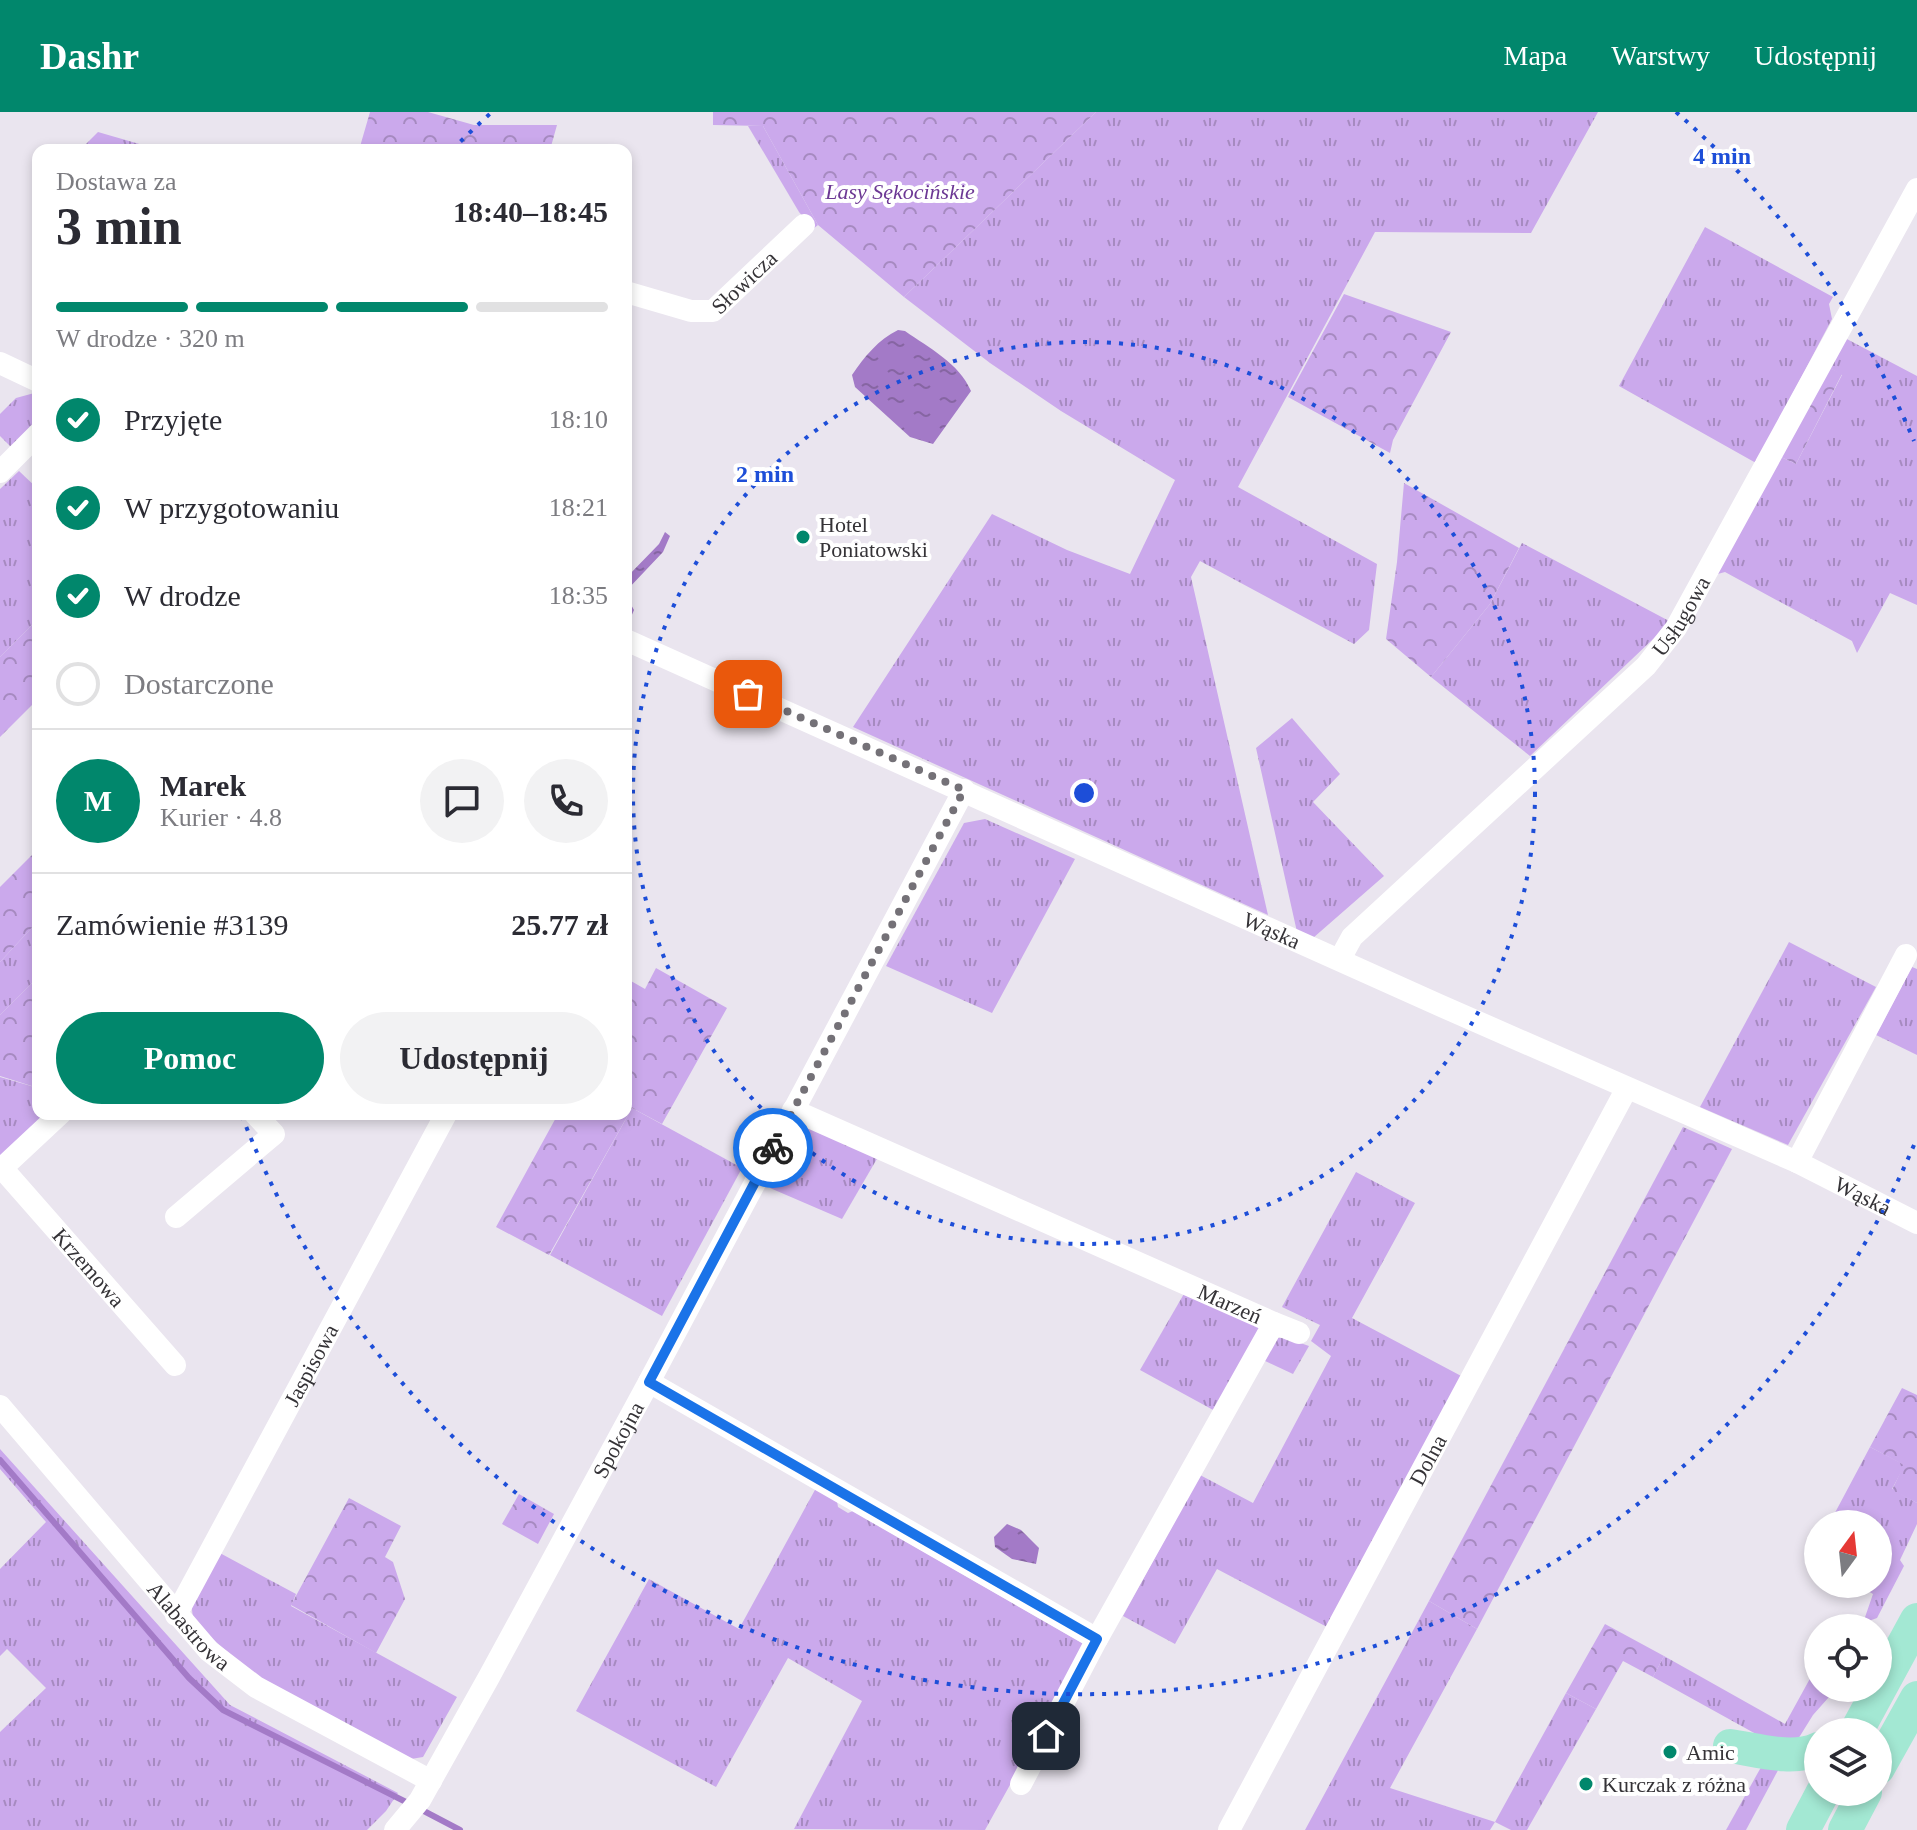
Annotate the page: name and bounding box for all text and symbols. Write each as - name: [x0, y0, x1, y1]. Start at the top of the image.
- text: Dashr: [40, 35, 139, 77]
- text: Mapa: [1504, 40, 1567, 71]
- text: Warstwy: [1611, 40, 1710, 71]
- text: Udostępnij: [1754, 40, 1877, 71]
- text: 4 min: [1693, 143, 1751, 169]
- text: Dostawa za: [56, 167, 177, 196]
- park label: Lasy Sękocińskie: [824, 179, 975, 204]
- text: 18:40–18:45: [453, 195, 608, 228]
- text: 3 min: [56, 198, 182, 255]
- street label: Słowicza: [706, 245, 782, 319]
- text: W drodze · 320 m: [56, 324, 245, 353]
- icon: check: [56, 398, 100, 442]
- text: Przyjęte: [124, 403, 222, 436]
- text: 18:10: [549, 405, 608, 434]
- text: 2 min: [736, 461, 794, 487]
- icon: check: [56, 486, 100, 530]
- text: W przygotowaniu: [124, 491, 339, 524]
- text: 18:21: [549, 493, 608, 522]
- place label: Hotel Poniatowski: [819, 512, 928, 562]
- marker: Hotel Poniatowski: [794, 528, 812, 546]
- street label: Usługowa: [1647, 572, 1715, 661]
- icon: check: [56, 574, 100, 618]
- text: W drodze: [124, 579, 241, 612]
- text: 18:35: [549, 581, 608, 610]
- pin: [714, 660, 782, 728]
- text: Dostarczone: [124, 667, 274, 700]
- icon: bag: [726, 672, 770, 716]
- button: chat: [420, 759, 504, 843]
- button: phone: [524, 759, 608, 843]
- text: Marek: [160, 769, 246, 802]
- centre of rings: [1070, 779, 1098, 807]
- text: M: [84, 784, 112, 817]
- text: Kurier · 4.8: [160, 803, 282, 832]
- street label: Wąska: [1239, 907, 1304, 954]
- text: Zamówienie #3139: [56, 908, 288, 941]
- text: 25.77 zł: [511, 908, 608, 941]
- button: Pomoc: [56, 1012, 324, 1104]
- button: Udostępnij: [340, 1012, 608, 1104]
- courier: [733, 1108, 813, 1188]
- icon: bike: [751, 1126, 795, 1170]
- street label: Wąska: [1830, 1171, 1895, 1221]
- street label: Krzemowa: [47, 1223, 130, 1312]
- street label: Marzeń: [1194, 1279, 1266, 1329]
- street label: Jaspisowa: [279, 1320, 343, 1410]
- street label: Spokojna: [587, 1397, 649, 1482]
- street label: Dolna: [1404, 1430, 1452, 1490]
- north arrow: [1804, 1510, 1892, 1598]
- map controls: [1804, 1510, 1892, 1806]
- street label: Alabastrowa: [142, 1577, 235, 1676]
- button: locate: [1804, 1614, 1892, 1702]
- pin: [1012, 1702, 1080, 1770]
- icon: home: [1024, 1714, 1068, 1758]
- button: layers: [1804, 1718, 1892, 1806]
- place label: Amic: [1686, 1740, 1735, 1765]
- marker: Amic: [1661, 1743, 1679, 1761]
- place label: Kurczak z różna: [1602, 1772, 1746, 1797]
- marker: Kurczak z różna: [1577, 1775, 1595, 1793]

